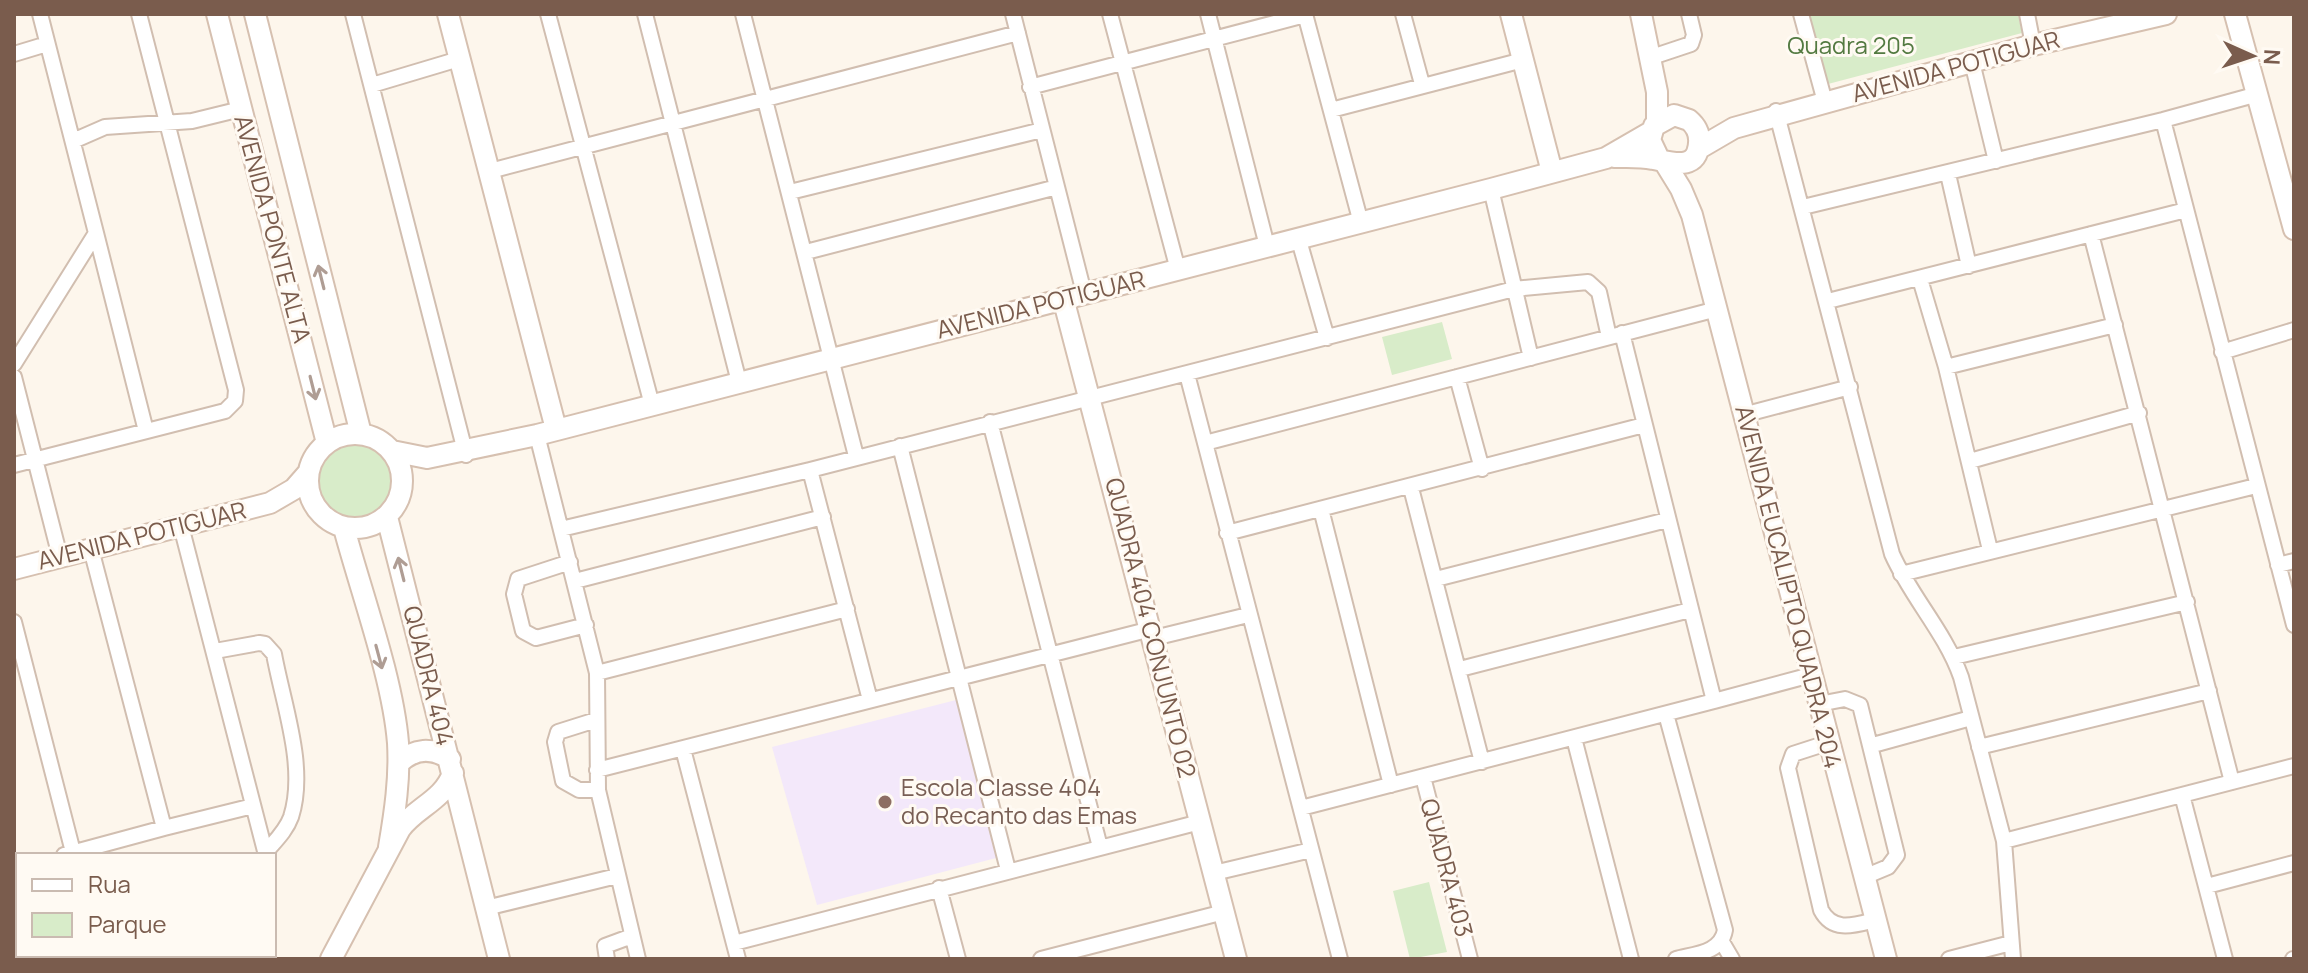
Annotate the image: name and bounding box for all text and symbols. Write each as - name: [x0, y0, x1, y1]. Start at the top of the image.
- north arrow: [2212, 16, 2292, 96]
- street label: AVENIDA POTIGUAR: [1848, 22, 2063, 109]
- park label: Quadra 205: [1787, 28, 1915, 61]
- text: N: [2257, 48, 2287, 66]
- street label: AVENIDA PONTE ALTA: [227, 111, 320, 346]
- street label: AVENIDA POTIGUAR: [933, 262, 1148, 345]
- one-way arrow: [313, 265, 328, 291]
- one-way arrow: [307, 374, 322, 400]
- street label: AVENIDA EUCALIPTO QUADRA 204: [1728, 402, 1851, 772]
- street label: QUADRA 404 CONJUNTO 02: [1098, 474, 1205, 781]
- street label: AVENIDA POTIGUAR: [34, 493, 249, 576]
- one-way arrow: [392, 557, 407, 582]
- street label: QUADRA 404: [396, 602, 463, 749]
- one-way arrow: [372, 644, 387, 670]
- place label: Escola Classe 404 do Recanto das Emas: [901, 770, 1137, 831]
- marker: Escola Classe 404 do Recanto das Emas: [876, 793, 894, 811]
- street label: QUADRA 403: [1413, 795, 1482, 940]
- legend: [16, 853, 276, 957]
- text: Rua: [88, 867, 131, 900]
- text: Parque: [88, 907, 166, 940]

